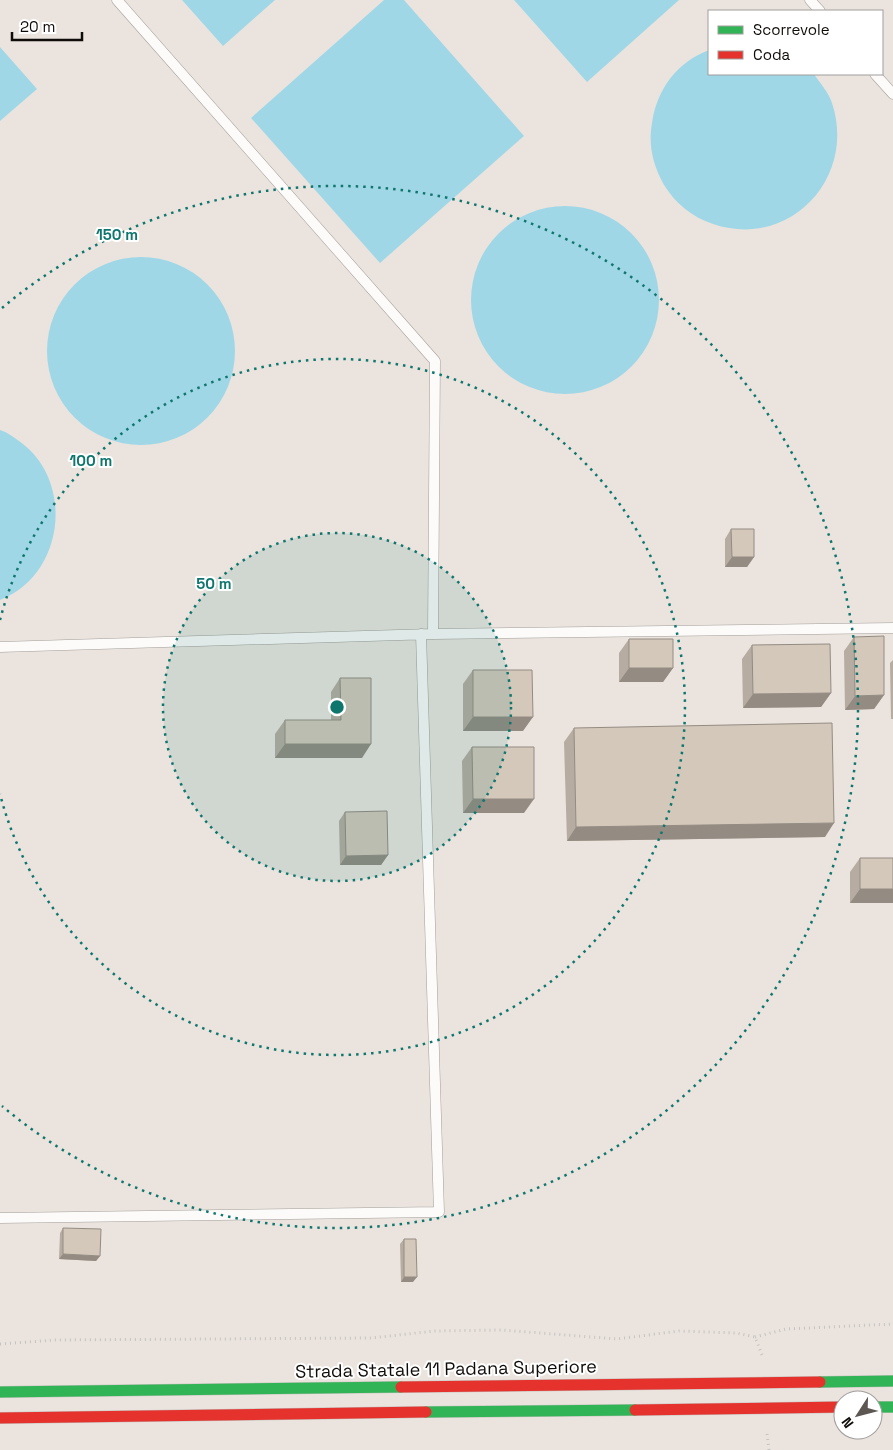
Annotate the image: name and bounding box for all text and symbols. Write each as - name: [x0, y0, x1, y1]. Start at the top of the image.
- scale bar: [12, 10, 82, 42]
- legend: [708, 10, 883, 75]
- text: 20 m: [20, 17, 55, 36]
- text: Scorrevole: [753, 20, 830, 39]
- text: Coda: [753, 45, 791, 64]
- text: 150 m: [96, 225, 138, 244]
- text: 100 m: [70, 451, 112, 470]
- text: 50 m: [196, 574, 232, 593]
- centre of rings: [328, 698, 346, 716]
- street label: Strada Statale 11 Padana Superiore: [295, 1354, 597, 1383]
- north arrow: [833, 1390, 883, 1440]
- text: N: [837, 1414, 858, 1432]

